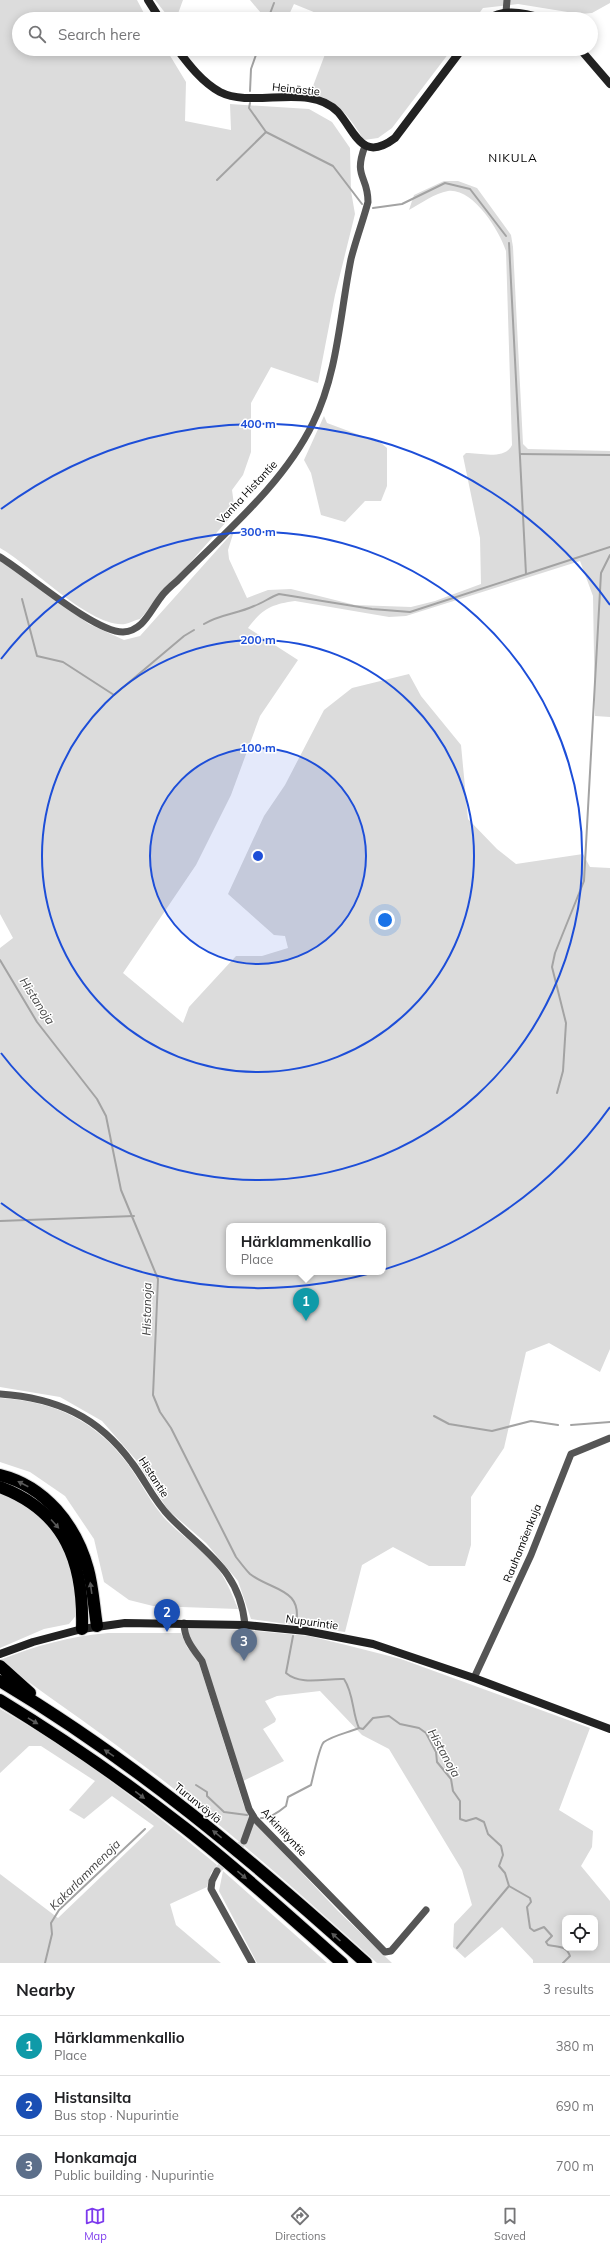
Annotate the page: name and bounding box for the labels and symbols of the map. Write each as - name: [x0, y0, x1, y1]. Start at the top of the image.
- street label: Heinästie: [271, 80, 321, 98]
- district label: NIKULA: [488, 150, 538, 165]
- text: 400 m: [240, 416, 276, 431]
- street label: Vanha Histantie: [214, 457, 280, 527]
- text: 300 m: [240, 524, 276, 539]
- text: 200 m: [240, 632, 276, 647]
- text: 100 m: [240, 740, 276, 755]
- centre of rings: [251, 849, 265, 863]
- your location: [375, 910, 395, 930]
- water label: Histanoja: [17, 974, 58, 1027]
- water label: Histanoja: [139, 1282, 154, 1336]
- pin: 1: [293, 1288, 319, 1321]
- street label: Histantie: [136, 1454, 172, 1500]
- one-way arrow: [17, 1481, 28, 1487]
- street label: Rauhamäenkuja: [500, 1502, 544, 1584]
- one-way arrow: [50, 1519, 60, 1529]
- one-way arrow: [88, 1582, 94, 1594]
- pin: 2: [154, 1599, 180, 1632]
- street label: Nupurintie: [285, 1611, 339, 1633]
- pin: 3: [231, 1628, 257, 1661]
- one-way arrow: [27, 1717, 39, 1724]
- water label: Histanoja: [425, 1726, 464, 1780]
- one-way arrow: [104, 1749, 114, 1757]
- street label: Turunväylä: [172, 1780, 224, 1826]
- one-way arrow: [135, 1790, 146, 1799]
- street label: Arkiniityntie: [258, 1805, 310, 1859]
- one-way arrow: [211, 1830, 222, 1839]
- water label: Kakarlammenoja: [46, 1836, 123, 1913]
- one-way arrow: [237, 1871, 247, 1880]
- one-way arrow: [332, 1933, 341, 1942]

